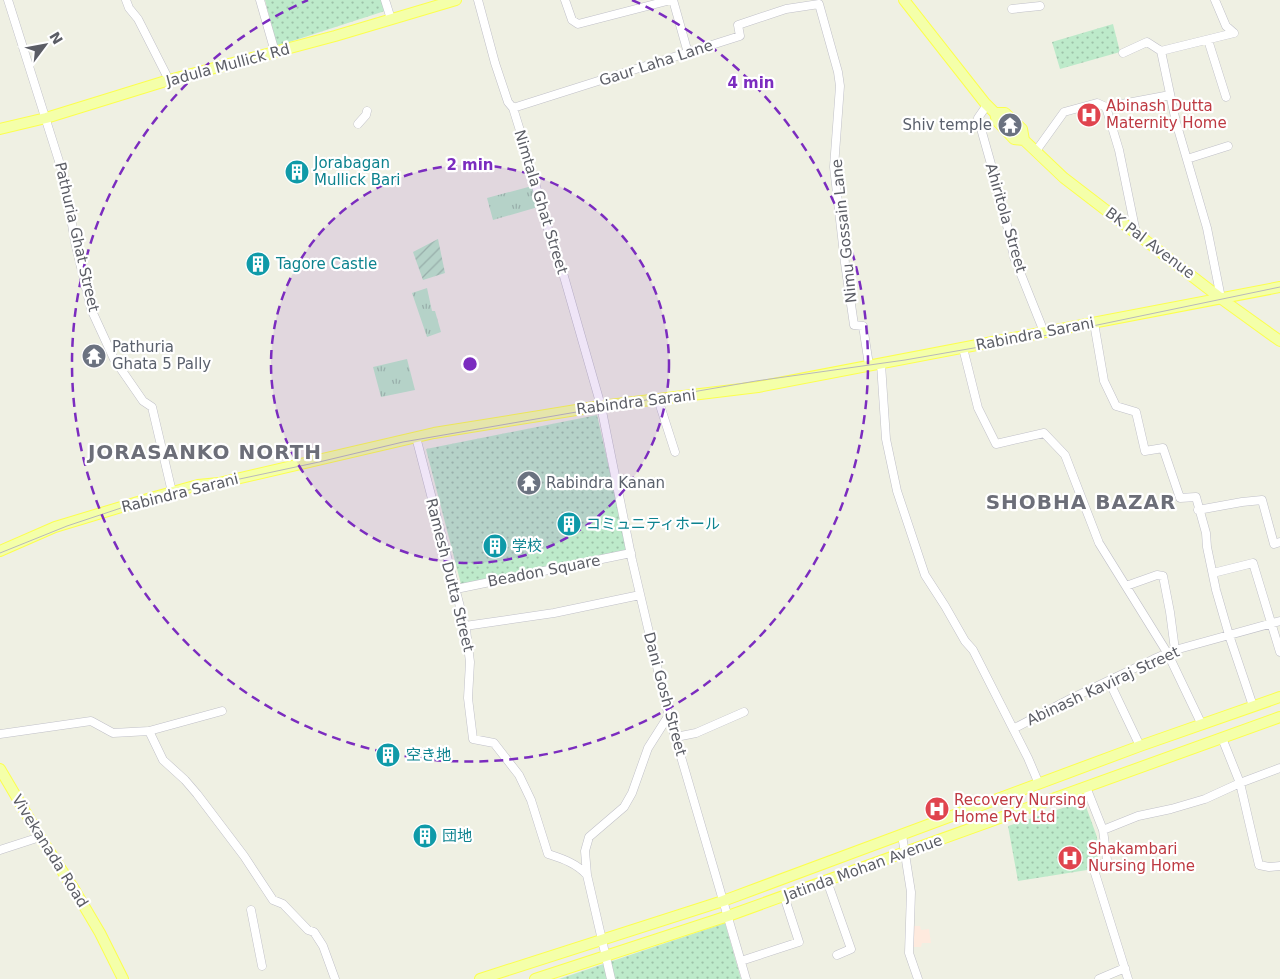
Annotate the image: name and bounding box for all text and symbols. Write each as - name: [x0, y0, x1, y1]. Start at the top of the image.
- north arrow: [20, 20, 70, 70]
- text: N: [46, 29, 66, 47]
- street label: Gaur Laha Lane: [597, 36, 715, 90]
- street label: Jadula Mullick Rd: [163, 40, 292, 90]
- text: 4 min: [727, 74, 775, 92]
- place label: Abinash Dutta Maternity Home: [1106, 97, 1227, 132]
- hospital icon: Abinash Dutta Maternity Home: [1076, 102, 1102, 128]
- temple icon: Shiv temple: [997, 112, 1023, 138]
- place label: Shiv temple: [903, 116, 992, 134]
- street label: Nimtala Ghat Street: [510, 128, 572, 276]
- place label: Jorabagan Mullick Bari: [313, 154, 400, 189]
- text: 2 min: [446, 156, 494, 174]
- street label: Nimu Gossain Lane: [827, 158, 861, 304]
- building icon: Jorabagan Mullick Bari: [284, 159, 310, 185]
- street label: Pathuria Ghat Street: [51, 160, 103, 314]
- street label: Ahiritola Street: [982, 161, 1030, 275]
- street label: BK Pal Avenue: [1102, 204, 1198, 282]
- building icon: Tagore Castle: [245, 251, 271, 277]
- place label: Tagore Castle: [275, 255, 377, 273]
- street label: Rabindra Sarani: [974, 314, 1096, 354]
- place label: Pathuria Ghata 5 Pally: [112, 338, 211, 373]
- temple icon: Pathuria Ghata 5 Pally: [81, 343, 107, 369]
- centre of rings: [461, 355, 479, 373]
- street label: Rabindra Sarani: [575, 386, 697, 418]
- district label: JORASANKO NORTH: [86, 440, 322, 464]
- street label: Rabindra Sarani: [120, 470, 240, 516]
- temple icon: Rabindra Kanan: [516, 470, 542, 496]
- place label: Rabindra Kanan: [546, 474, 665, 492]
- district label: SHOBHA BAZAR: [986, 490, 1176, 514]
- street label: Ramesh Dutta Street: [422, 496, 478, 654]
- building icon: コミュニティホール: [556, 511, 582, 537]
- place label: コミュニティホール: [586, 515, 720, 533]
- building icon: 学校: [482, 533, 508, 559]
- place label: 学校: [512, 537, 542, 555]
- street label: Beadon Square: [486, 551, 602, 591]
- street label: Dani Gosh Street: [640, 630, 690, 758]
- street label: Abinash Kaviraj Street: [1024, 643, 1182, 729]
- building icon: 空き地: [375, 742, 401, 768]
- place label: 空き地: [406, 746, 451, 764]
- street label: Vivekanada Road: [8, 791, 92, 911]
- place label: Recovery Nursing Home Pvt Ltd: [954, 791, 1086, 826]
- hospital icon: Recovery Nursing Home Pvt Ltd: [924, 796, 950, 822]
- building icon: 団地: [412, 823, 438, 849]
- place label: 団地: [442, 827, 472, 845]
- street label: Jatinda Mohan Avenue: [780, 831, 945, 905]
- place label: Shakambari Nursing Home: [1088, 840, 1195, 875]
- hospital icon: Shakambari Nursing Home: [1057, 845, 1083, 871]

